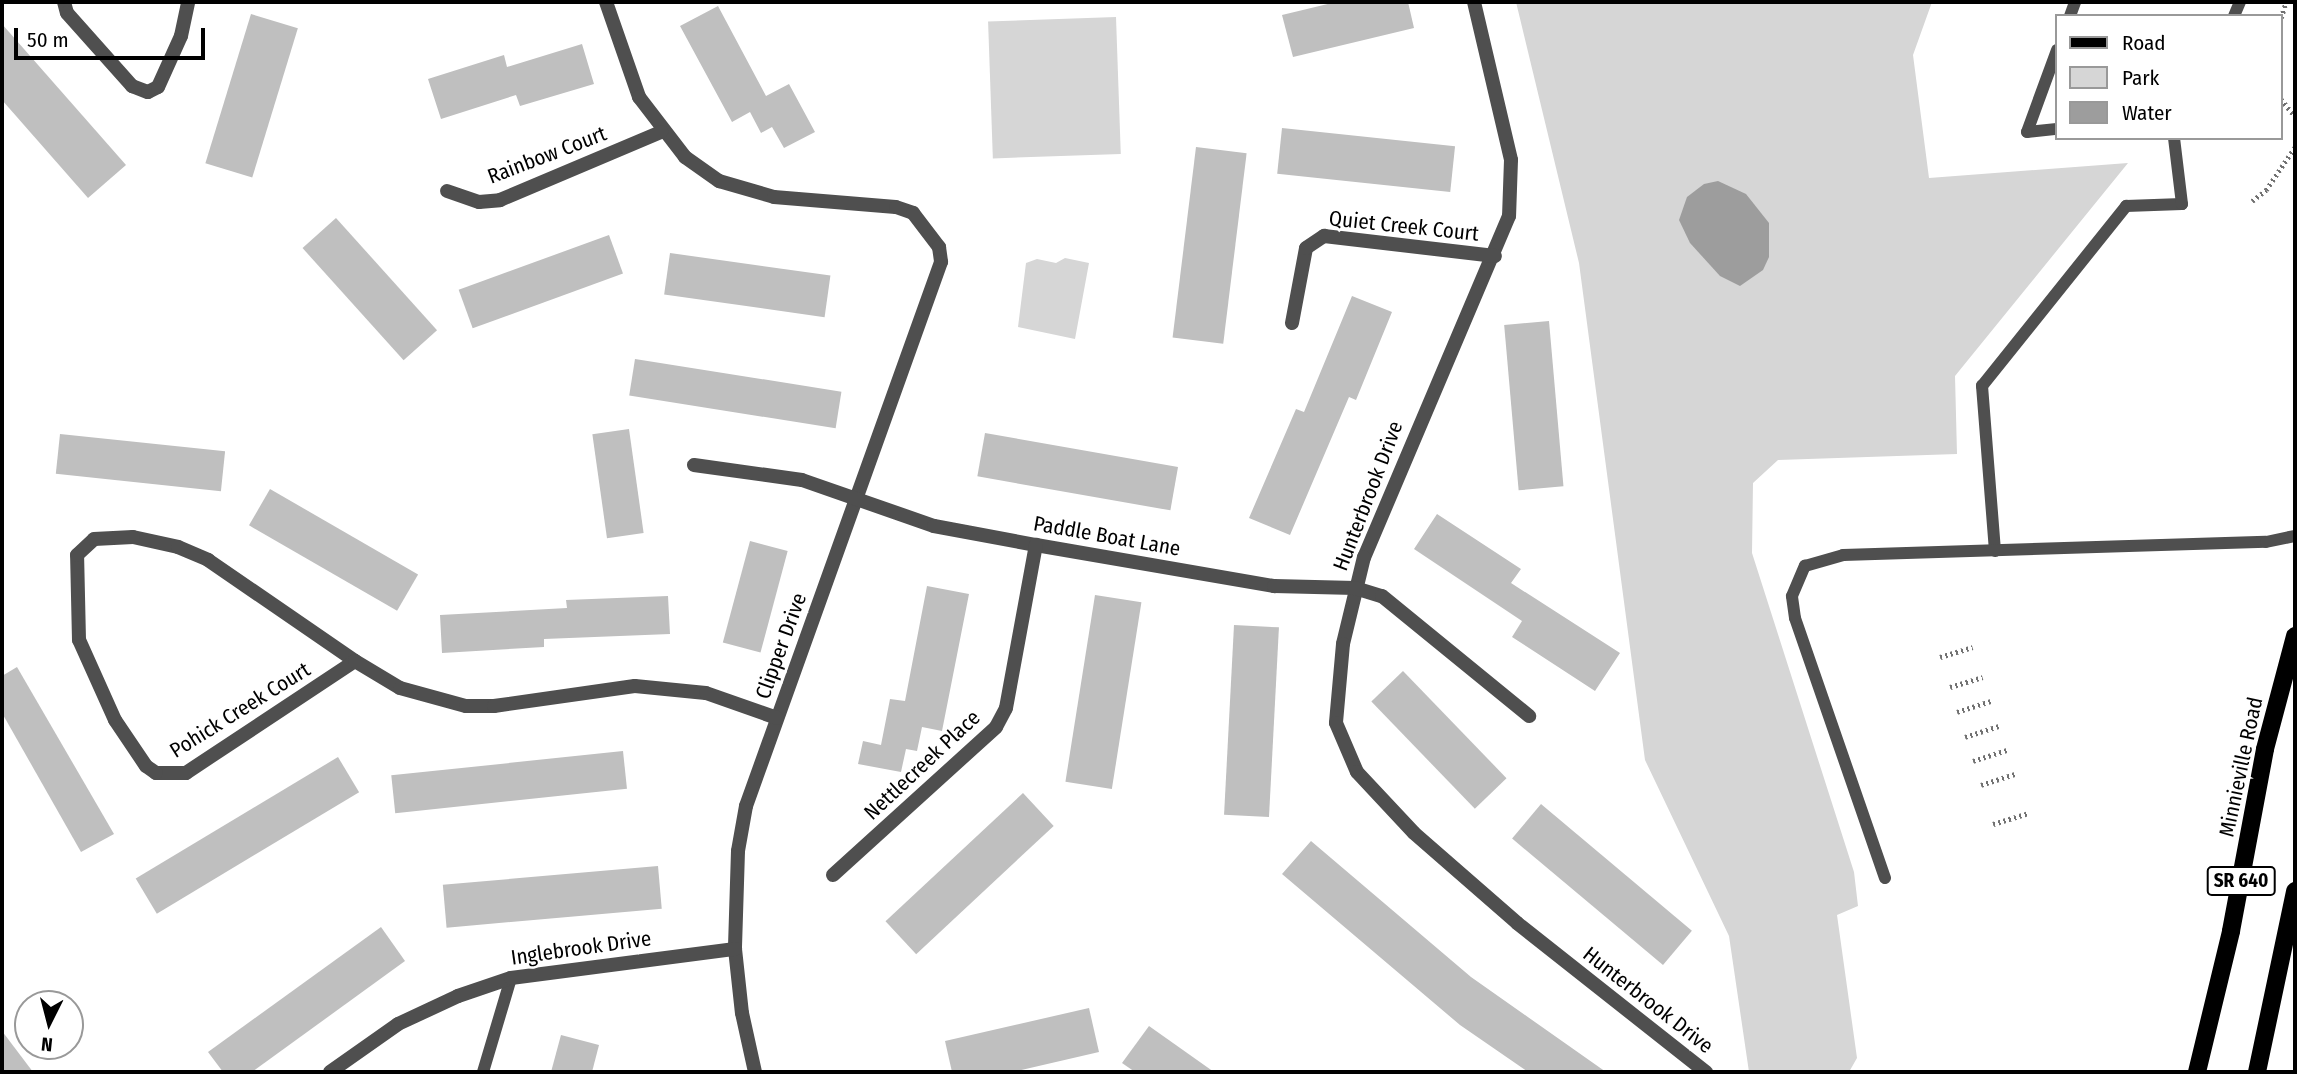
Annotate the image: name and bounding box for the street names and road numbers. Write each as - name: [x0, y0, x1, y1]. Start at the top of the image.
- street label: Rainbow Court: [484, 121, 610, 189]
- street label: Quiet Creek Court: [1328, 206, 1480, 246]
- street label: Hunterbrook Drive: [1328, 418, 1408, 574]
- street label: Paddle Boat Lane: [1032, 511, 1182, 561]
- street label: Clipper Drive: [750, 590, 812, 702]
- street label: Pohick Creek Court: [165, 657, 315, 763]
- street label: Minnieville Road: [2214, 695, 2268, 839]
- street label: Nettlecreek Place: [859, 705, 985, 825]
- road number: SR 640: [2206, 866, 2276, 897]
- street label: Inglebrook Drive: [509, 926, 653, 970]
- street label: Hunterbrook Drive: [1578, 941, 1718, 1059]

